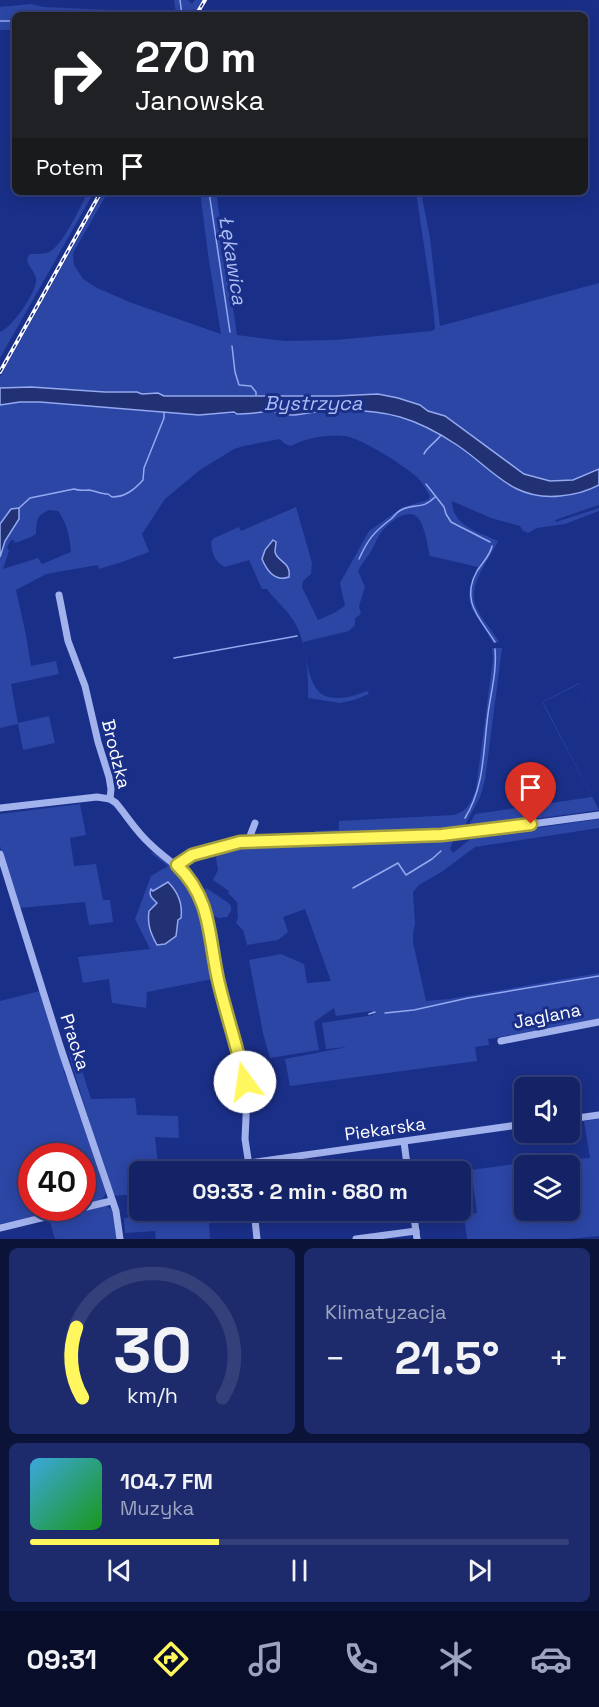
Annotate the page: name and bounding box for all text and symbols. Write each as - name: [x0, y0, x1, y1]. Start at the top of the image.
- text: 270 m: [135, 31, 256, 84]
- icon: right: [36, 36, 114, 114]
- text: Janowska: [135, 83, 264, 118]
- icon: arrive: [116, 150, 149, 183]
- text: Potem: [36, 153, 104, 181]
- water label: Łękawica: [213, 214, 253, 307]
- water label: Bystrzyca: [264, 390, 363, 416]
- street label: Brodzka: [97, 717, 136, 791]
- pin: [505, 762, 556, 824]
- icon: arrive: [514, 771, 547, 804]
- street label: Jaglana: [511, 998, 582, 1033]
- street label: Pracka: [56, 1011, 95, 1073]
- position arrow: [213, 1050, 277, 1114]
- map controls: [514, 1077, 580, 1221]
- button: sound: [514, 1077, 580, 1143]
- street label: Piekarska: [343, 1111, 427, 1146]
- speed limit sign: 40: [18, 1143, 96, 1221]
- button: layers: [514, 1155, 580, 1221]
- text: 09:33 · 2 min · 680 m: [192, 1177, 408, 1205]
- text: Klimatyzacja: [325, 1299, 447, 1325]
- text: 30: [113, 1311, 191, 1390]
- text: 21.5°: [394, 1330, 500, 1387]
- text: −: [325, 1338, 345, 1380]
- text: +: [549, 1338, 569, 1380]
- text: km/h: [126, 1382, 178, 1409]
- text: 104.7 FM: [120, 1467, 213, 1495]
- text: Muzyka: [120, 1495, 194, 1521]
- icon: previous: [103, 1554, 136, 1587]
- icon: pause: [283, 1554, 316, 1587]
- icon: next: [463, 1554, 496, 1587]
- icon: directions: [150, 1638, 192, 1680]
- icon: music: [245, 1638, 287, 1680]
- icon: phone: [340, 1638, 382, 1680]
- icon: climate: [435, 1638, 477, 1680]
- icon: car: [530, 1638, 572, 1680]
- text: 09:31: [27, 1642, 97, 1677]

